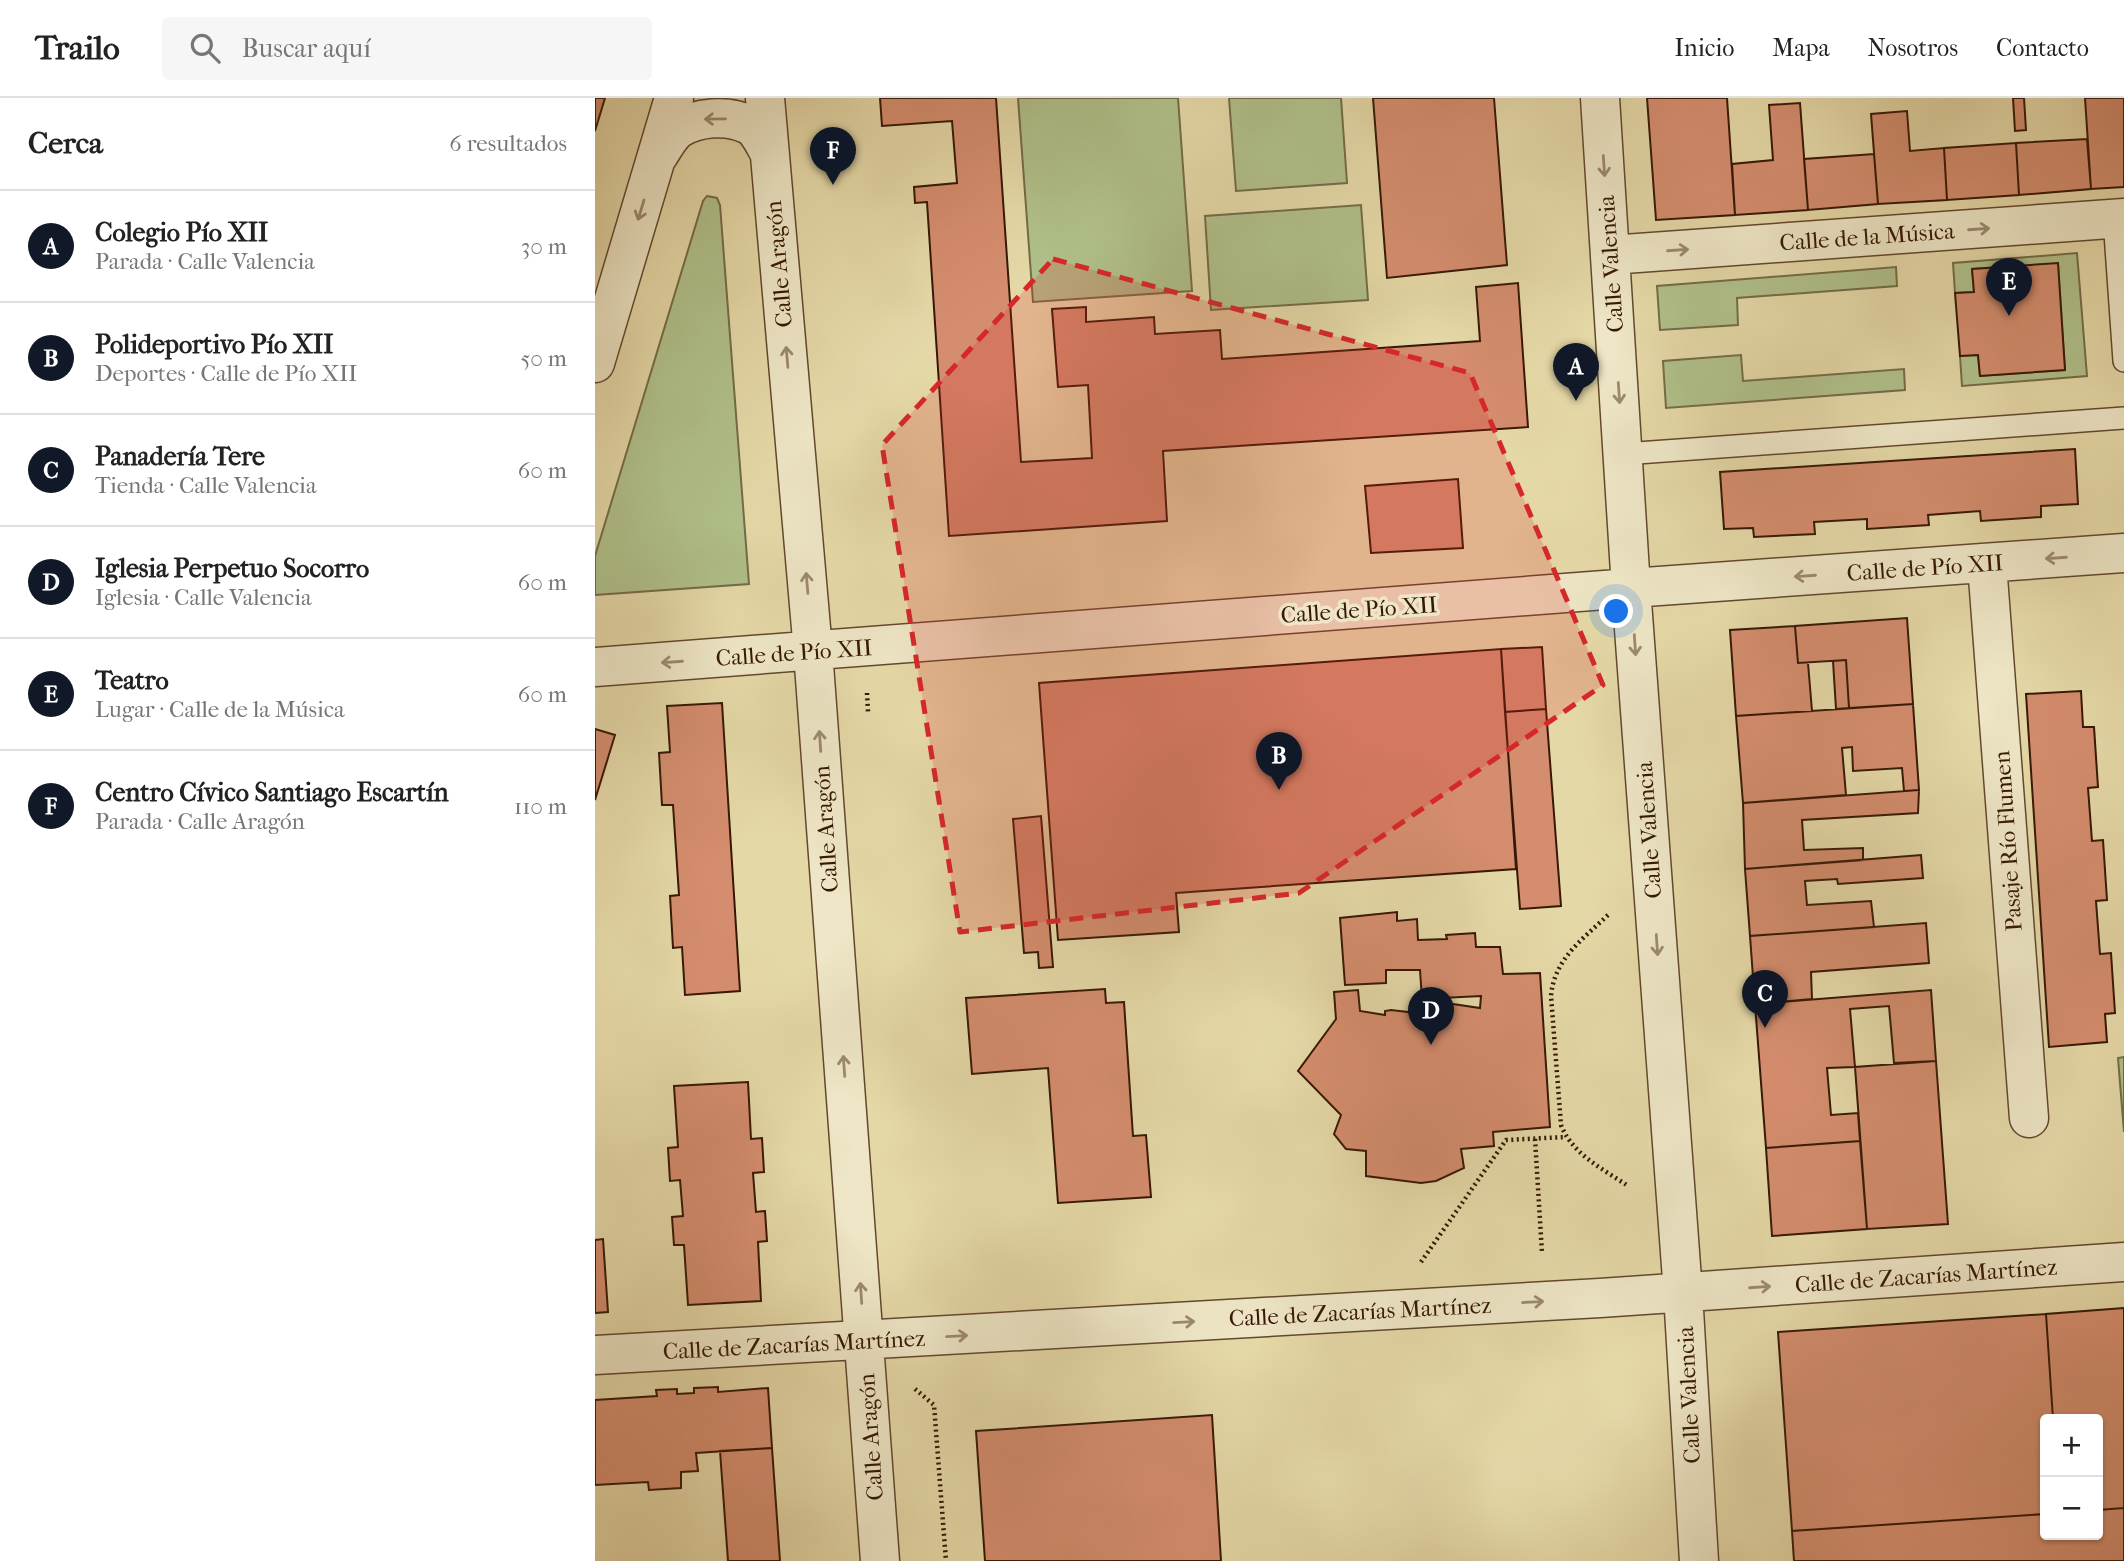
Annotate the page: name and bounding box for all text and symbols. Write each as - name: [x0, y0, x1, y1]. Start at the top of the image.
- search box: [162, 17, 652, 80]
- text: Trailo: [35, 29, 120, 68]
- icon: search: [186, 29, 224, 67]
- text: Buscar aquí: [242, 33, 371, 64]
- text: Inicio: [1674, 34, 1734, 62]
- text: Mapa: [1772, 34, 1830, 62]
- text: Nosotros: [1868, 34, 1958, 62]
- text: Contacto: [1996, 34, 2089, 62]
- one-way arrow: [704, 113, 727, 126]
- text: Cerca: [28, 126, 103, 161]
- pin: F: [810, 127, 856, 185]
- text: 6 resultados: [449, 130, 567, 157]
- one-way arrow: [1598, 154, 1611, 177]
- street label: Calle Valencia: [1593, 194, 1629, 334]
- one-way arrow: [633, 199, 646, 221]
- street label: Calle Aragón: [760, 199, 798, 329]
- text: Colegio Pío XII: [95, 217, 268, 248]
- street label: Calle de la Música: [1779, 217, 1956, 257]
- one-way arrow: [1967, 222, 1989, 235]
- text: A: [44, 233, 58, 260]
- text: 30 m: [521, 233, 567, 260]
- one-way arrow: [1666, 243, 1689, 256]
- text: Parada · Calle Valencia: [95, 248, 315, 275]
- pin: E: [1986, 258, 2032, 316]
- text: Polideportivo Pío XII: [95, 329, 333, 360]
- pin: A: [1553, 343, 1599, 401]
- text: B: [44, 345, 58, 372]
- text: 50 m: [520, 345, 567, 372]
- one-way arrow: [780, 346, 793, 368]
- text: Deportes · Calle de Pío XII: [95, 360, 357, 387]
- one-way arrow: [1613, 381, 1626, 404]
- text: Panadería Tere: [95, 441, 265, 472]
- text: C: [43, 457, 59, 484]
- text: 60 m: [518, 457, 567, 484]
- text: Tienda · Calle Valencia: [95, 472, 317, 499]
- street label: Calle de Pío XII: [1846, 549, 2004, 587]
- one-way arrow: [2045, 552, 2068, 565]
- text: Iglesia Perpetuo Socorro: [95, 553, 369, 584]
- text: D: [42, 569, 60, 596]
- text: 60 m: [518, 569, 567, 596]
- one-way arrow: [1794, 570, 1816, 583]
- one-way arrow: [800, 572, 813, 595]
- text: Iglesia · Calle Valencia: [95, 584, 312, 611]
- street label: Calle de Pío XII: [1280, 591, 1438, 629]
- your location: [1599, 594, 1633, 628]
- one-way arrow: [1629, 633, 1642, 655]
- street label: Calle de Pío XII: [715, 634, 873, 672]
- one-way arrow: [661, 656, 684, 669]
- text: Teatro: [95, 665, 169, 696]
- text: E: [44, 681, 58, 708]
- text: 60 m: [518, 681, 567, 708]
- text: Lugar · Calle de la Música: [95, 696, 345, 723]
- one-way arrow: [813, 731, 826, 753]
- pin: B: [1256, 732, 1302, 790]
- street label: Pasaje Río Flumen: [1988, 749, 2028, 932]
- street label: Calle Valencia: [1631, 760, 1667, 900]
- street label: Calle Aragón: [808, 764, 844, 893]
- text: Centro Cívico Santiago Escartín: [95, 777, 449, 808]
- text: F: [45, 793, 57, 820]
- text: 110 m: [514, 793, 567, 820]
- text: Parada · Calle Aragón: [95, 808, 305, 835]
- one-way arrow: [1651, 933, 1664, 956]
- pin: C: [1742, 970, 1788, 1028]
- pin: D: [1408, 987, 1454, 1045]
- one-way arrow: [837, 1055, 850, 1078]
- street label: Calle de Zacarías Martínez: [1794, 1253, 2058, 1299]
- one-way arrow: [1748, 1281, 1771, 1294]
- one-way arrow: [854, 1282, 867, 1305]
- street label: Calle de Zacarías Martínez: [1228, 1292, 1492, 1332]
- one-way arrow: [1521, 1295, 1544, 1308]
- one-way arrow: [1172, 1316, 1195, 1329]
- street label: Calle de Zacarías Martínez: [662, 1325, 926, 1365]
- street label: Calle Valencia: [1672, 1325, 1706, 1464]
- one-way arrow: [945, 1329, 968, 1342]
- street label: Calle Aragón: [853, 1372, 889, 1501]
- map controls: [2040, 1414, 2103, 1540]
- button: +: [2040, 1414, 2103, 1477]
- button: −: [2040, 1477, 2103, 1540]

